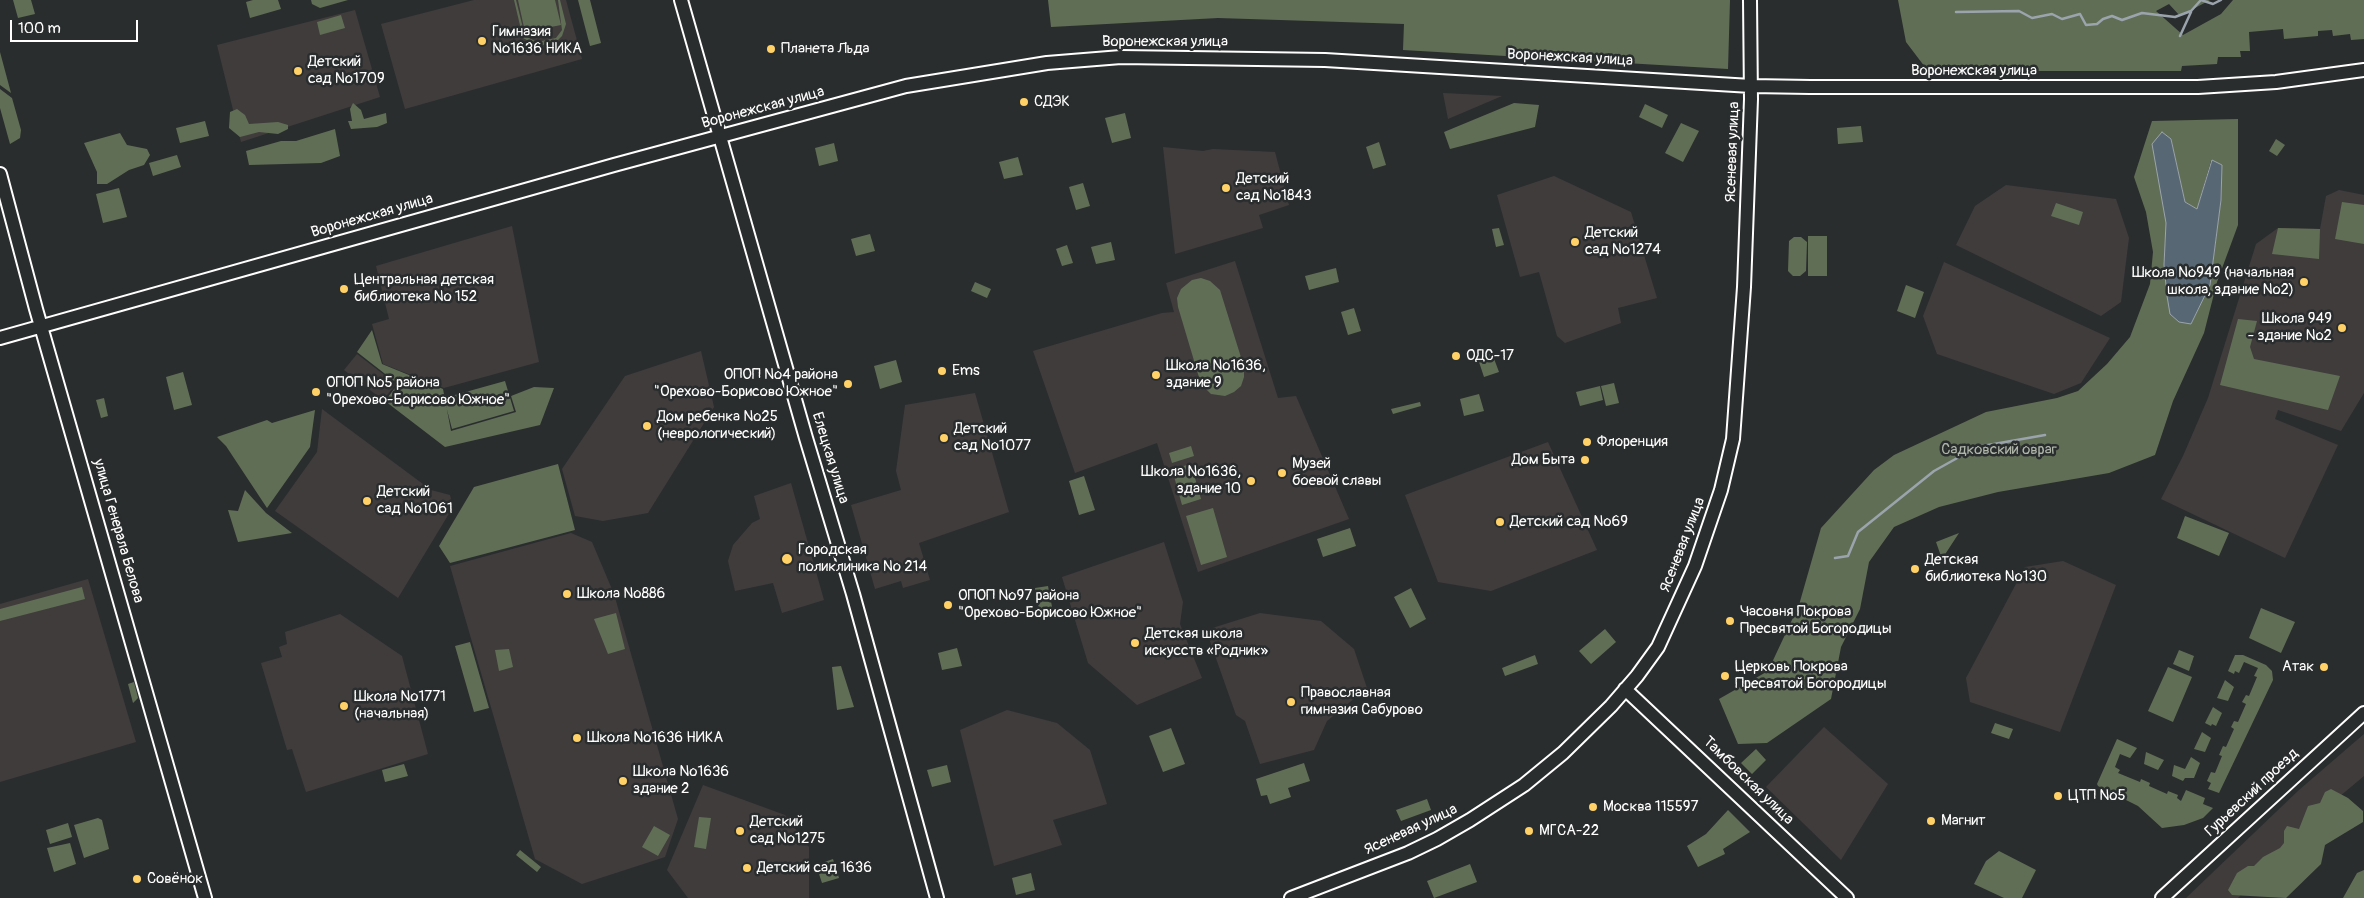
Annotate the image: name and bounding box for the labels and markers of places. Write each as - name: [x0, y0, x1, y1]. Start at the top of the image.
- place label: Гимназия №1636 НИКА: [492, 23, 582, 58]
- marker: Гимназия №1636 НИКА: [476, 35, 488, 47]
- place label: Планета Льда: [781, 40, 869, 58]
- marker: Планета Льда: [765, 43, 777, 55]
- place label: Детский сад №1709: [308, 53, 385, 88]
- marker: Детский сад №1709: [292, 65, 304, 77]
- place label: СДЭК: [1034, 93, 1070, 111]
- marker: СДЭК: [1018, 96, 1030, 108]
- place label: Детский сад №1843: [1236, 170, 1312, 205]
- marker: Детский сад №1843: [1220, 182, 1232, 194]
- place label: Детский сад №1274: [1585, 224, 1661, 259]
- marker: Детский сад №1274: [1569, 236, 1581, 248]
- place label: Школа №949 (начальная школа, здание №2): [2132, 264, 2294, 299]
- place label: Центральная детская библиотека № 152: [354, 271, 494, 306]
- marker: Школа №949 (начальная школа, здание №2): [2298, 276, 2310, 288]
- marker: Центральная детская библиотека № 152: [338, 283, 350, 295]
- place label: Школа 949 - здание №2: [2248, 310, 2332, 345]
- marker: Школа 949 - здание №2: [2336, 322, 2348, 334]
- place label: ОДС-17: [1466, 347, 1514, 365]
- marker: ОДС-17: [1450, 350, 1462, 362]
- place label: Школа №1636, здание 9: [1166, 357, 1266, 392]
- place label: Ems: [952, 362, 980, 380]
- marker: Ems: [936, 365, 948, 377]
- place label: ОПОП №4 района "Орехово-Борисово Южное": [654, 366, 838, 401]
- marker: Школа №1636, здание 9: [1150, 369, 1162, 381]
- place label: ОПОП №5 района "Орехово-Борисово Южное": [326, 374, 510, 409]
- marker: ОПОП №4 района "Орехово-Борисово Южное": [842, 378, 854, 390]
- marker: ОПОП №5 района "Орехово-Борисово Южное": [310, 386, 322, 398]
- place label: Дом ребенка №25 (неврологический): [657, 408, 778, 443]
- marker: Дом ребенка №25 (неврологический): [641, 420, 653, 432]
- place label: Детский сад №1077: [954, 420, 1031, 455]
- marker: Детский сад №1077: [938, 432, 950, 444]
- place label: Флоренция: [1597, 433, 1668, 451]
- marker: Флоренция: [1581, 436, 1593, 448]
- place label: Дом Быта: [1512, 451, 1575, 469]
- marker: Дом Быта: [1579, 454, 1591, 466]
- place label: Музей боевой славы: [1292, 455, 1381, 490]
- place label: Школа №1636, здание 10: [1141, 463, 1241, 498]
- marker: Музей боевой славы: [1276, 467, 1288, 479]
- marker: Школа №1636, здание 10: [1245, 475, 1257, 487]
- place label: Детский сад №1061: [377, 483, 453, 518]
- marker: Детский сад №1061: [361, 495, 373, 507]
- place label: Детский сад №69: [1510, 513, 1628, 531]
- marker: Детский сад №69: [1494, 516, 1506, 528]
- place label: Городская поликлиника № 214: [798, 541, 927, 576]
- place label: Детская библиотека №130: [1925, 551, 2047, 586]
- marker: Городская поликлиника № 214: [780, 552, 794, 566]
- marker: Детская библиотека №130: [1909, 563, 1921, 575]
- place label: Школа №886: [577, 585, 665, 603]
- place label: ОПОП №97 района "Орехово-Борисово Южное": [958, 587, 1142, 622]
- marker: Школа №886: [561, 588, 573, 600]
- marker: ОПОП №97 района "Орехово-Борисово Южное": [942, 599, 954, 611]
- place label: Часовня Покрова Пресвятой Богородицы: [1740, 603, 1892, 638]
- marker: Часовня Покрова Пресвятой Богородицы: [1724, 615, 1736, 627]
- place label: Детская школа искусств «Родник»: [1145, 625, 1268, 660]
- marker: Детская школа искусств «Родник»: [1129, 637, 1141, 649]
- place label: Церковь Покрова Пресвятой Богородицы: [1735, 658, 1887, 693]
- place label: Атак: [2282, 658, 2314, 676]
- marker: Атак: [2318, 661, 2330, 673]
- marker: Церковь Покрова Пресвятой Богородицы: [1719, 670, 1731, 682]
- place label: Православная гимназия Сабурово: [1301, 684, 1423, 719]
- place label: Школа №1771 (начальная): [354, 688, 446, 723]
- marker: Православная гимназия Сабурово: [1285, 696, 1297, 708]
- marker: Школа №1771 (начальная): [338, 700, 350, 712]
- place label: Школа №1636 НИКА: [587, 729, 723, 747]
- marker: Школа №1636 НИКА: [571, 732, 583, 744]
- place label: Школа №1636 здание 2: [633, 763, 729, 798]
- marker: Школа №1636 здание 2: [617, 775, 629, 787]
- place label: ЦТП №5: [2068, 787, 2126, 805]
- marker: ЦТП №5: [2052, 790, 2064, 802]
- place label: Москва 115597: [1603, 798, 1698, 816]
- marker: Москва 115597: [1587, 801, 1599, 813]
- place label: Магнит: [1941, 812, 1986, 830]
- place label: Детский сад №1275: [750, 813, 825, 848]
- marker: Магнит: [1925, 815, 1937, 827]
- place label: МГСА-22: [1539, 822, 1599, 840]
- marker: Детский сад №1275: [734, 825, 746, 837]
- marker: МГСА-22: [1523, 825, 1535, 837]
- place label: Детский сад 1636: [757, 859, 872, 877]
- marker: Детский сад 1636: [741, 862, 753, 874]
- place label: Совёнок: [147, 870, 203, 888]
- marker: Совёнок: [131, 873, 143, 885]

